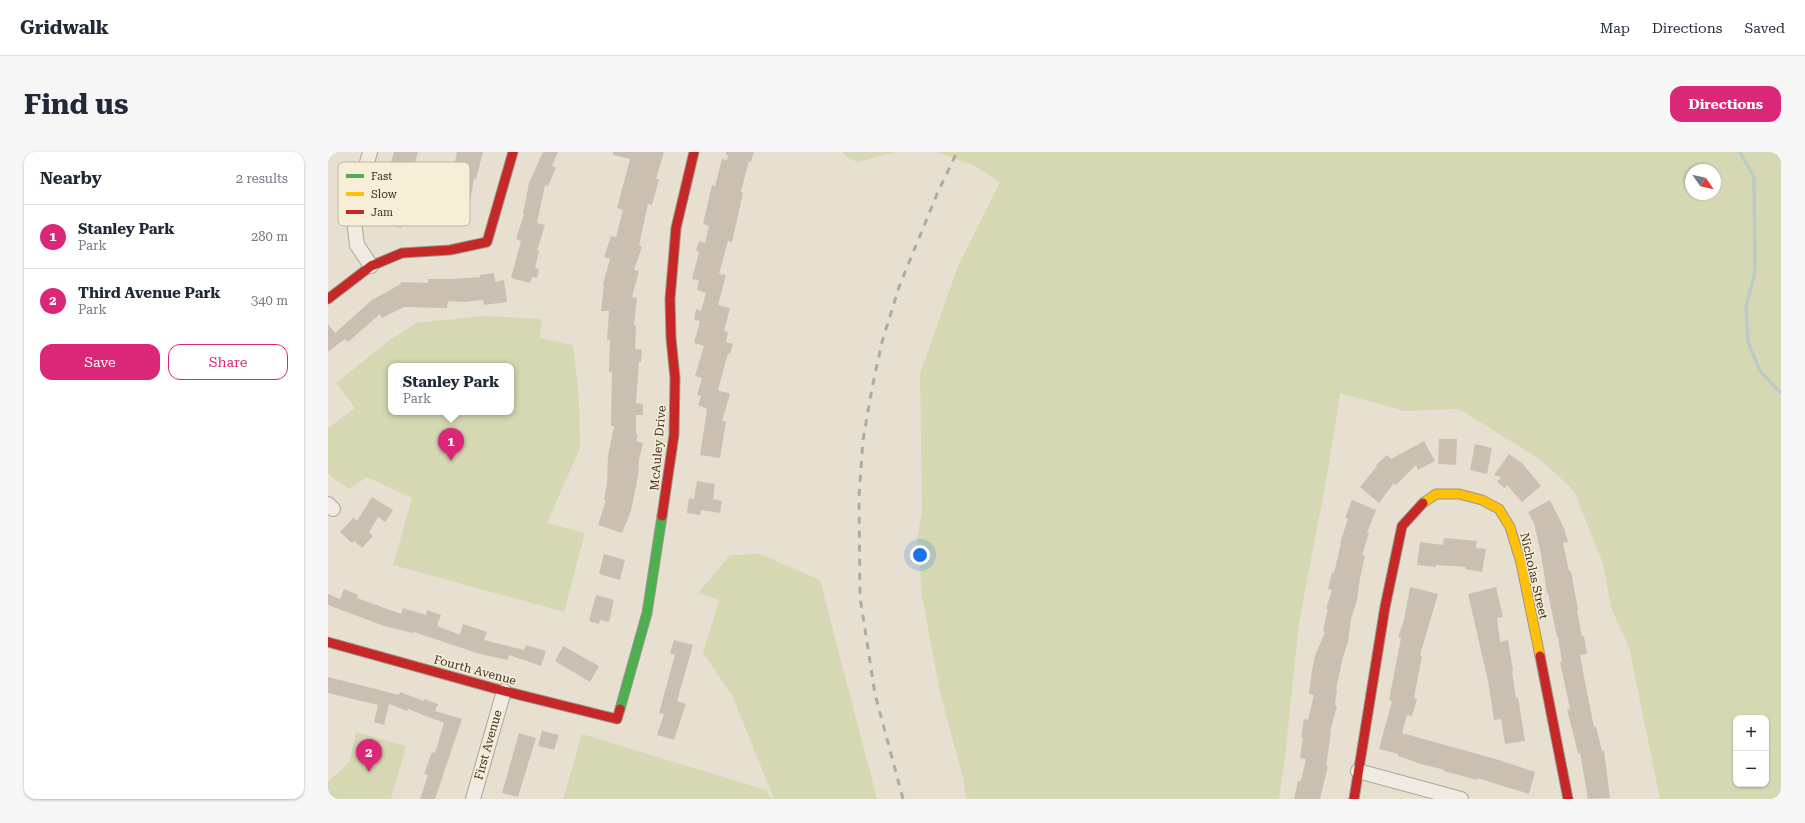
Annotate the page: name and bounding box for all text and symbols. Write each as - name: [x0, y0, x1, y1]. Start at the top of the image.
- text: Gridwalk: [20, 16, 109, 39]
- text: Map: [1600, 20, 1630, 36]
- text: Directions: [1652, 20, 1722, 36]
- text: Saved: [1744, 20, 1785, 36]
- button: Directions: [1670, 86, 1781, 122]
- text: Find us: [24, 88, 128, 121]
- legend: [338, 162, 470, 226]
- north arrow: [1685, 164, 1721, 200]
- text: Nearby: [40, 168, 102, 188]
- text: Fast: [371, 170, 392, 183]
- text: 2 results: [236, 171, 288, 186]
- text: Slow: [371, 188, 398, 201]
- text: Jam: [371, 206, 393, 219]
- text: Stanley Park: [78, 220, 175, 238]
- text: 1: [49, 229, 57, 244]
- text: 280 m: [251, 229, 288, 244]
- text: Park: [78, 238, 107, 253]
- text: Third Avenue Park: [78, 284, 221, 302]
- text: 2: [49, 293, 57, 308]
- text: 340 m: [251, 293, 288, 308]
- text: Park: [78, 302, 107, 317]
- button: Save: [40, 344, 160, 380]
- button: Share: [168, 344, 288, 380]
- popup: [388, 363, 514, 415]
- text: Stanley Park: [403, 373, 499, 391]
- text: Park: [403, 391, 431, 406]
- street label: McAuley Drive: [647, 404, 669, 491]
- pin: 1: [438, 428, 464, 461]
- street label: Nicholas Street: [1517, 531, 1551, 621]
- your location: [910, 545, 930, 565]
- street label: Fourth Avenue: [432, 652, 518, 688]
- street label: First Avenue: [471, 708, 505, 782]
- map controls: [1733, 715, 1769, 787]
- button: +: [1733, 715, 1769, 751]
- pin: 2: [356, 739, 382, 772]
- button: −: [1733, 751, 1769, 787]

